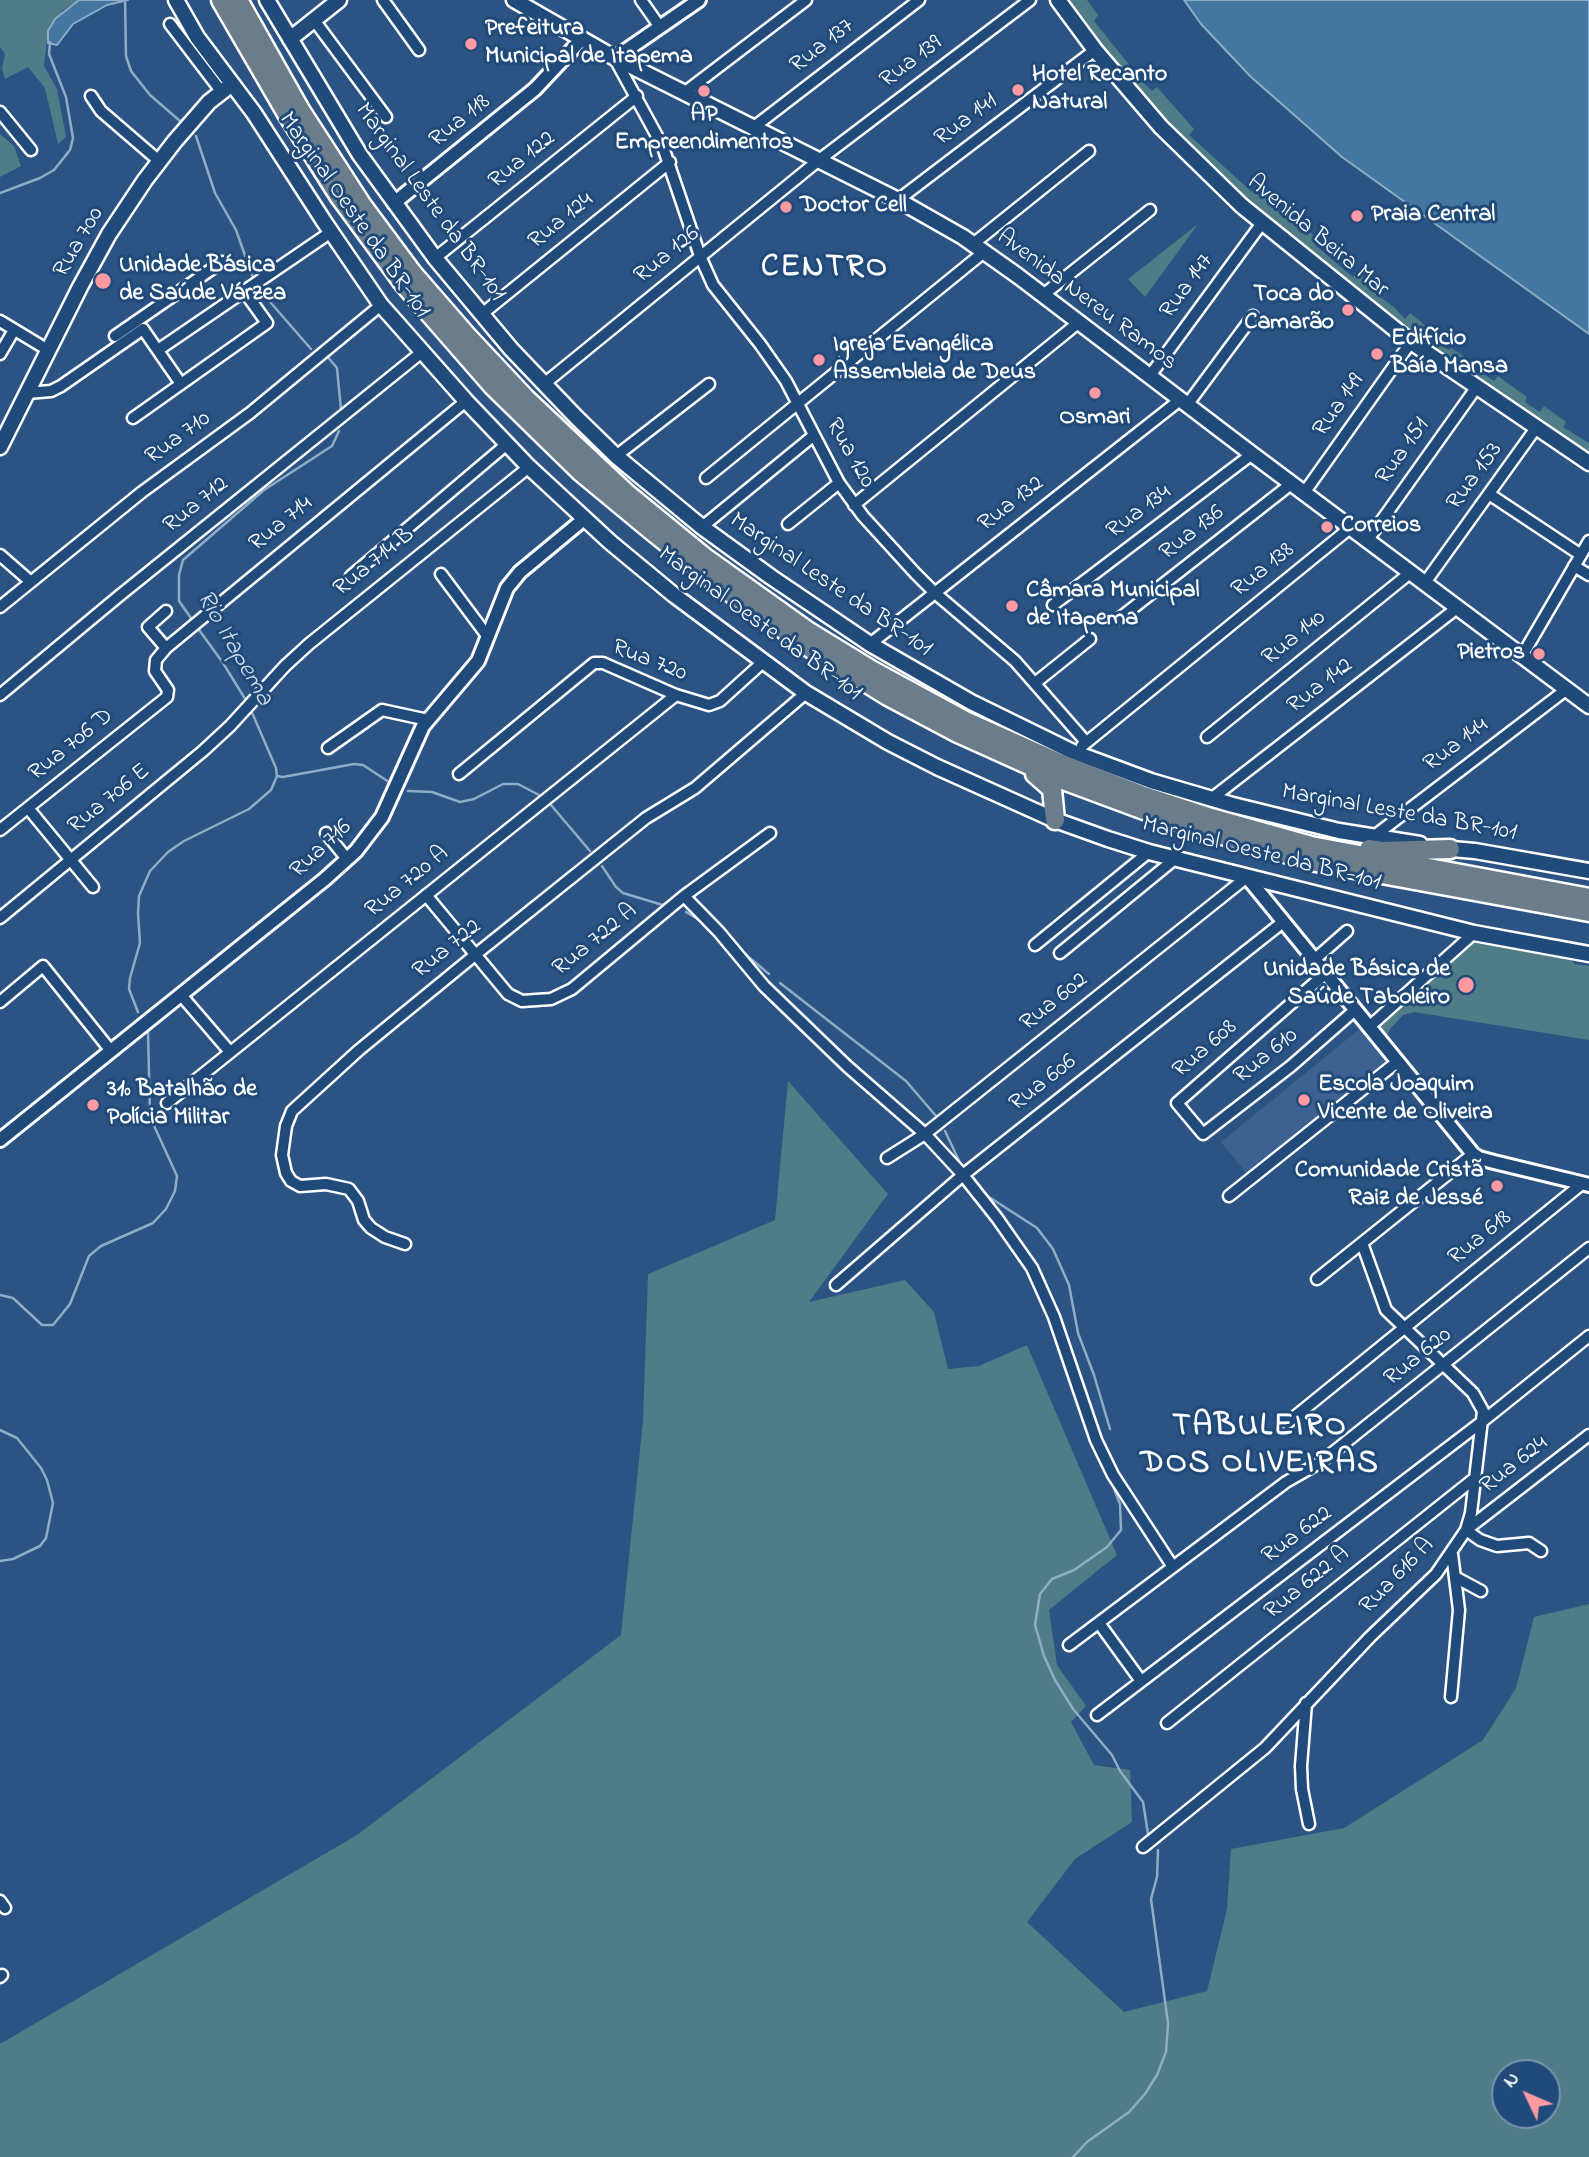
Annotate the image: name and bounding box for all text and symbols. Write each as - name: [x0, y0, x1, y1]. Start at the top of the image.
- street label: Rua 137: [785, 13, 861, 81]
- place label: Prefeitura Municipal de Itapema: [485, 16, 693, 72]
- street label: Rua 139: [875, 30, 949, 96]
- marker: Prefeitura Municipal de Itapema: [463, 36, 479, 52]
- place label: Hotel Recanto Natural: [1032, 62, 1167, 118]
- marker: Hotel Recanto Natural: [1010, 82, 1026, 98]
- marker: AP Empreendimentos: [696, 83, 712, 99]
- street label: Rua 141: [930, 88, 1004, 154]
- street label: Rua 118: [425, 89, 497, 155]
- street label: Marginal Leste da BR-101: [347, 98, 511, 308]
- place label: AP Empreendimentos: [615, 102, 793, 158]
- street label: Marginal Oeste da BR-101: [271, 107, 435, 325]
- street label: Rua 122: [484, 125, 562, 197]
- street label: Avenida Beira Mar: [1240, 169, 1394, 305]
- street label: Rua 124: [524, 187, 600, 257]
- place label: Doctor Cell: [800, 193, 907, 221]
- marker: Doctor Cell: [778, 199, 794, 215]
- place label: Praia Central: [1371, 202, 1495, 230]
- street label: Rua 700: [48, 203, 112, 283]
- marker: Praia Central: [1349, 208, 1365, 224]
- street label: Rua 126: [629, 221, 707, 291]
- street label: Avenida Nereu Ramos: [990, 224, 1182, 378]
- street label: Rua 147: [1155, 249, 1221, 325]
- district label: CENTRO: [762, 251, 888, 289]
- place label: Unidade Básica de Saúde Várzea: [119, 253, 286, 309]
- marker: Unidade Básica de Saúde Várzea: [93, 271, 113, 291]
- place label: Toca do Camarão: [1244, 282, 1334, 338]
- marker: Toca do Camarão: [1340, 302, 1356, 318]
- place label: Edifício Baía Mansa: [1391, 326, 1508, 382]
- place label: Igreja Evangélica Assembleia de Deus: [833, 332, 1036, 388]
- marker: Edifício Baía Mansa: [1369, 346, 1385, 362]
- marker: Igreja Evangélica Assembleia de Deus: [811, 352, 827, 368]
- street label: Rua 149: [1308, 369, 1372, 443]
- marker: Osmari: [1087, 385, 1103, 401]
- place label: Osmari: [1059, 405, 1131, 433]
- street label: Rua 710: [141, 406, 217, 472]
- street label: Rua 151: [1371, 413, 1437, 491]
- street label: Rua 120: [818, 414, 880, 494]
- street label: Rua 153: [1442, 437, 1510, 517]
- street label: Rua 132: [973, 470, 1051, 540]
- street label: Rua 712: [159, 471, 235, 541]
- street label: Rua 134: [1102, 479, 1178, 547]
- street label: Rua 714: [244, 491, 320, 559]
- street label: Rua 136: [1155, 500, 1231, 568]
- street label: Marginal Leste da BR-101: [723, 507, 937, 665]
- place label: Correios: [1341, 513, 1421, 541]
- marker: Correios: [1319, 519, 1335, 535]
- street label: Rua 714 B: [329, 522, 421, 604]
- street label: Rua 138: [1227, 537, 1301, 605]
- street label: Marginal Oeste da BR-101: [651, 541, 867, 709]
- place label: Câmara Municipal de Itapema: [1026, 578, 1200, 634]
- water label: Rio Itapema: [187, 586, 279, 712]
- marker: Câmara Municipal de Itapema: [1004, 598, 1020, 614]
- street label: Rua 140: [1257, 605, 1333, 673]
- street label: Rua 720: [607, 635, 691, 689]
- place label: Pietros: [1457, 640, 1525, 668]
- marker: Pietros: [1531, 646, 1547, 662]
- street label: Rua 142: [1282, 652, 1360, 722]
- street label: Rua 706 D: [24, 703, 120, 789]
- street label: Rua 144: [1419, 712, 1495, 780]
- street label: Rua 706 E: [63, 758, 157, 842]
- street label: Marginal Leste da BR-101: [1279, 779, 1519, 849]
- street label: Marginal Oeste da BR-101: [1139, 811, 1383, 899]
- street label: Rua 716: [285, 814, 359, 886]
- street label: Rua 720 A: [361, 841, 455, 925]
- street label: Rua 722 A: [548, 898, 644, 984]
- street label: Rua 722: [408, 914, 488, 986]
- place label: Unidade Básica de Saúde Taboleiro: [1263, 957, 1450, 1013]
- street label: Rua 602: [1015, 967, 1095, 1039]
- marker: Unidade Básica de Saúde Taboleiro: [1456, 975, 1476, 995]
- street label: Rua 608: [1168, 1014, 1244, 1086]
- street label: Rua 610: [1229, 1022, 1305, 1092]
- street label: Rua 606: [1005, 1049, 1083, 1119]
- place label: Escola Joaquim Vicente de Oliveira: [1318, 1072, 1493, 1128]
- place label: 31º Batalhão de Polícia Militar: [107, 1077, 257, 1133]
- marker: Escola Joaquim Vicente de Oliveira: [1296, 1092, 1312, 1108]
- marker: 31º Batalhão de Polícia Militar: [85, 1097, 101, 1113]
- place label: Comunidade Cristã Raiz de Jessé: [1295, 1158, 1483, 1214]
- marker: Comunidade Cristã Raiz de Jessé: [1489, 1178, 1505, 1194]
- street label: Rua 618: [1444, 1205, 1518, 1273]
- street label: Rua 620: [1379, 1322, 1459, 1394]
- district label: TABULEIRO DOS OLIVEIRAS: [1142, 1410, 1378, 1485]
- street label: Rua 624: [1475, 1431, 1555, 1501]
- street label: Rua 622: [1257, 1500, 1339, 1572]
- street label: Rua 616 A: [1354, 1533, 1442, 1621]
- street label: Rua 622 A: [1260, 1541, 1356, 1627]
- north arrow: [1491, 2059, 1561, 2129]
- text: N: [1498, 2066, 1526, 2094]

